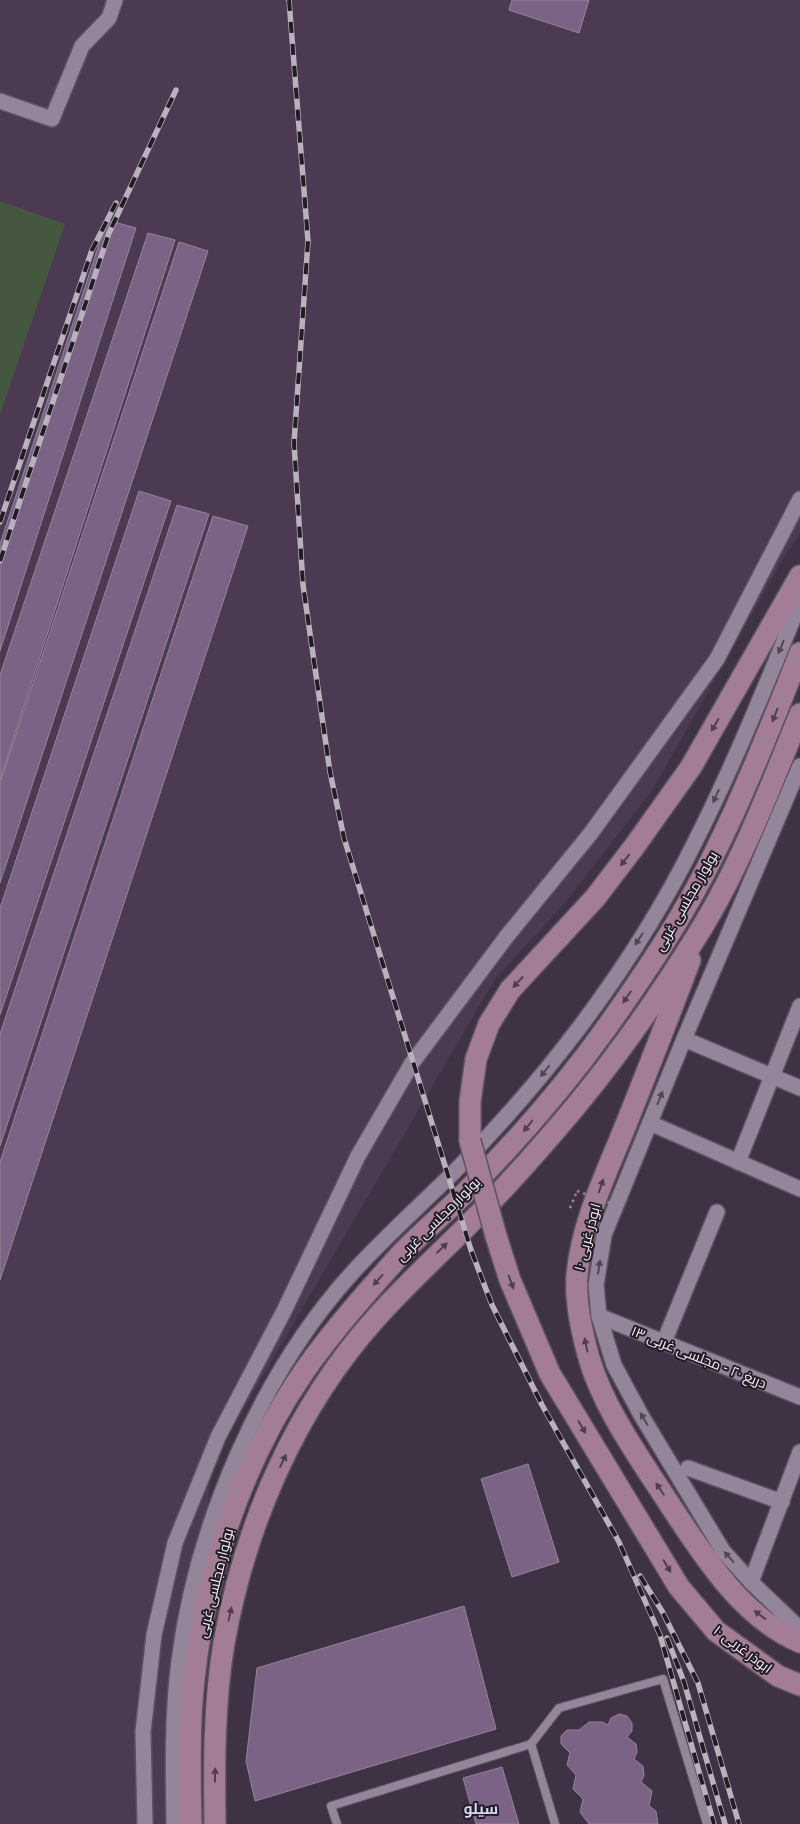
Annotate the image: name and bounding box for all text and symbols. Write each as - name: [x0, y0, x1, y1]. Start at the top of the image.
- one-way arrow: [777, 640, 785, 654]
- one-way arrow: [771, 707, 779, 722]
- one-way arrow: [711, 718, 720, 732]
- one-way arrow: [711, 789, 719, 803]
- street label: بولوار مجلسی غربی: [651, 848, 722, 954]
- one-way arrow: [619, 853, 630, 866]
- one-way arrow: [634, 932, 644, 946]
- one-way arrow: [512, 976, 524, 988]
- one-way arrow: [622, 990, 632, 1004]
- one-way arrow: [539, 1064, 550, 1077]
- one-way arrow: [656, 1091, 664, 1105]
- one-way arrow: [522, 1119, 533, 1132]
- street label: بولوار مجلسی غربی: [393, 1174, 484, 1265]
- one-way arrow: [598, 1179, 606, 1194]
- street label: ابوذر غربی ۱۰: [570, 1202, 605, 1273]
- one-way arrow: [436, 1242, 448, 1254]
- one-way arrow: [595, 1259, 603, 1275]
- one-way arrow: [373, 1273, 384, 1286]
- one-way arrow: [507, 1275, 515, 1290]
- street label: دریغ ۲۰ - مجلسی غربی ۱۳: [629, 1323, 769, 1392]
- one-way arrow: [582, 1336, 590, 1352]
- one-way arrow: [640, 1412, 649, 1426]
- one-way arrow: [578, 1421, 587, 1434]
- one-way arrow: [279, 1454, 287, 1468]
- one-way arrow: [655, 1482, 664, 1495]
- street label: بولوار مجلسی غربی: [194, 1526, 237, 1640]
- one-way arrow: [723, 1552, 735, 1564]
- one-way arrow: [662, 1560, 671, 1573]
- one-way arrow: [227, 1605, 235, 1621]
- one-way arrow: [754, 1610, 767, 1621]
- street label: ابوذر غربی ۱۰: [710, 1622, 775, 1677]
- one-way arrow: [212, 1767, 220, 1783]
- district label: سیلو: [464, 1800, 498, 1818]

